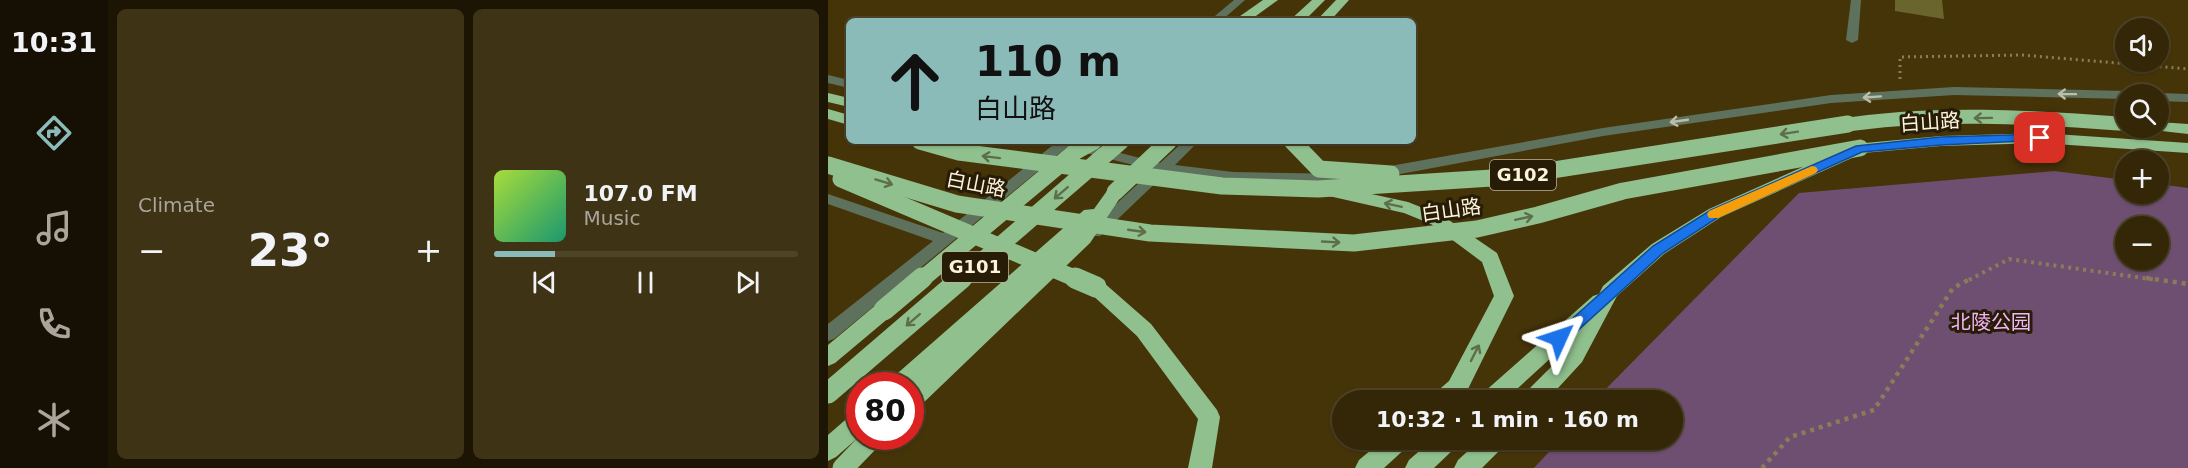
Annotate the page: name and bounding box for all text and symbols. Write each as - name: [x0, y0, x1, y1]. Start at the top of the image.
- map controls: [2115, 18, 2169, 270]
- button: sound: [2115, 18, 2169, 72]
- text: 10:31: [11, 27, 97, 58]
- text: 110 m: [975, 37, 1121, 86]
- icon: ahead: [876, 42, 954, 120]
- button: search: [2115, 84, 2169, 138]
- one-way arrow: [2058, 88, 2078, 100]
- one-way arrow: [1863, 91, 1883, 102]
- text: 白山路: [975, 93, 1056, 124]
- street label: 白山路: [1899, 108, 1961, 136]
- icon: directions: [33, 112, 75, 154]
- one-way arrow: [1974, 112, 1994, 124]
- pin: [2014, 112, 2065, 163]
- one-way arrow: [1669, 116, 1689, 127]
- icon: arrive: [2023, 121, 2056, 154]
- one-way arrow: [1780, 128, 1800, 139]
- button: +: [2115, 150, 2169, 204]
- one-way arrow: [982, 151, 1001, 162]
- road number: G102: [1490, 160, 1556, 190]
- street label: 白山路: [944, 166, 1008, 202]
- one-way arrow: [874, 177, 893, 188]
- text: 107.0 FM: [584, 181, 698, 206]
- one-way arrow: [1054, 186, 1069, 200]
- text: Climate: [138, 193, 215, 217]
- street label: 白山路: [1420, 194, 1482, 226]
- one-way arrow: [1384, 198, 1403, 210]
- text: Music: [584, 206, 640, 230]
- icon: music: [33, 207, 75, 249]
- one-way arrow: [1515, 212, 1534, 224]
- button: −: [2115, 216, 2169, 270]
- text: 23°: [248, 224, 333, 277]
- one-way arrow: [1126, 225, 1146, 236]
- text: −: [138, 231, 166, 270]
- text: +: [415, 231, 443, 270]
- one-way arrow: [1321, 237, 1341, 248]
- road number: G101: [942, 252, 1008, 282]
- icon: previous: [528, 266, 561, 299]
- icon: pause: [629, 266, 662, 299]
- icon: next: [731, 266, 764, 299]
- icon: phone: [33, 303, 75, 345]
- position arrow: [1527, 306, 1591, 370]
- park label: 北陵公园: [1951, 310, 2031, 334]
- one-way arrow: [906, 313, 921, 327]
- one-way arrow: [1469, 344, 1481, 362]
- speed limit sign: 80: [846, 372, 924, 450]
- icon: climate: [33, 399, 75, 441]
- text: 10:32 · 1 min · 160 m: [1376, 407, 1639, 432]

